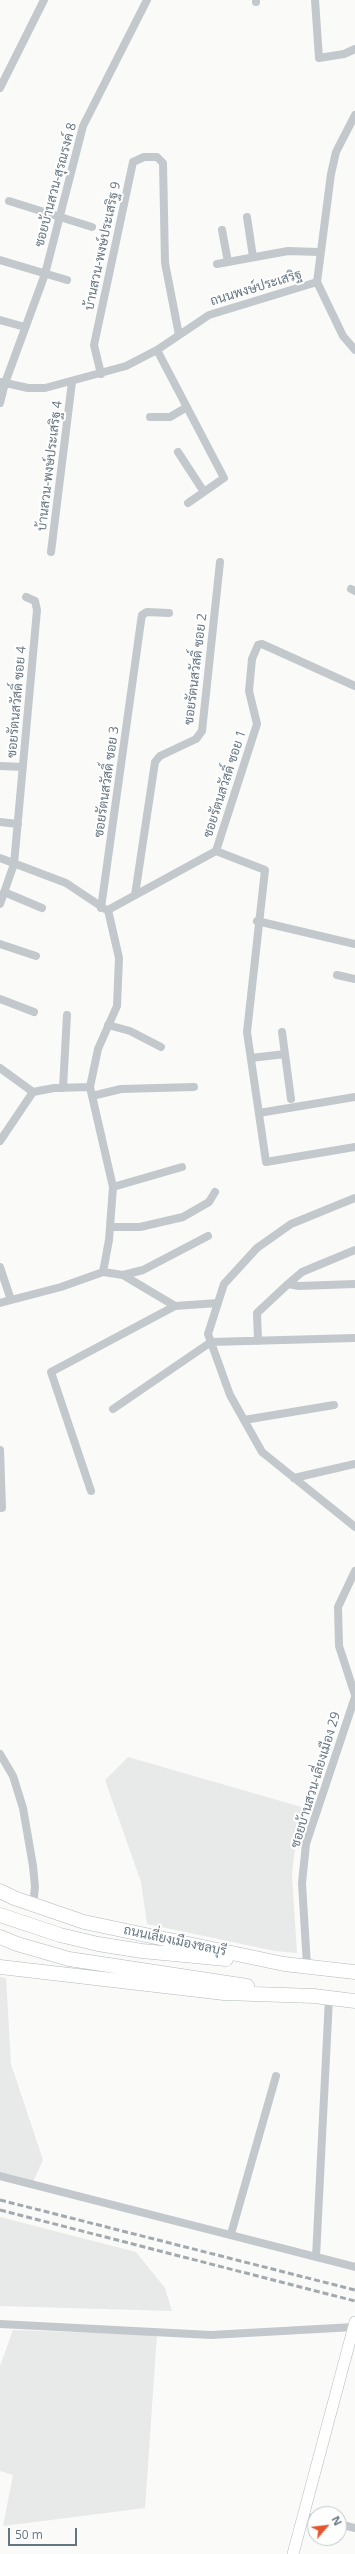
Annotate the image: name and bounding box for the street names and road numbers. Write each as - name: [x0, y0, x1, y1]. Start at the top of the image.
- street label: ซอยบ้านสวน-สุรณรงค์ 8: [32, 121, 80, 249]
- street label: บ้านสวน-พงษ์ประเสริฐ 9: [82, 180, 124, 312]
- street label: ถนนพงษ์ประเสริฐ: [208, 267, 304, 309]
- street label: บ้านสวน-พงษ์ประเสริฐ 4: [34, 400, 66, 532]
- street label: ซอยรัตนสวัสดิ์ ซอย 2: [181, 612, 211, 726]
- street label: ซอยรัตนสวัสดิ์ ซอย 4: [4, 645, 30, 759]
- street label: ซอยรัตนสวัสดิ์ ซอย 3: [91, 725, 123, 839]
- street label: ซอยรัตนสวัสดิ์ ซอย 1: [200, 728, 250, 840]
- street label: ซอยบ้านสวน-เลี่ยงเมือง 29: [288, 1710, 344, 1850]
- street label: ถนนเลี่ยงเมืองชลบุรี: [122, 1922, 228, 1960]

